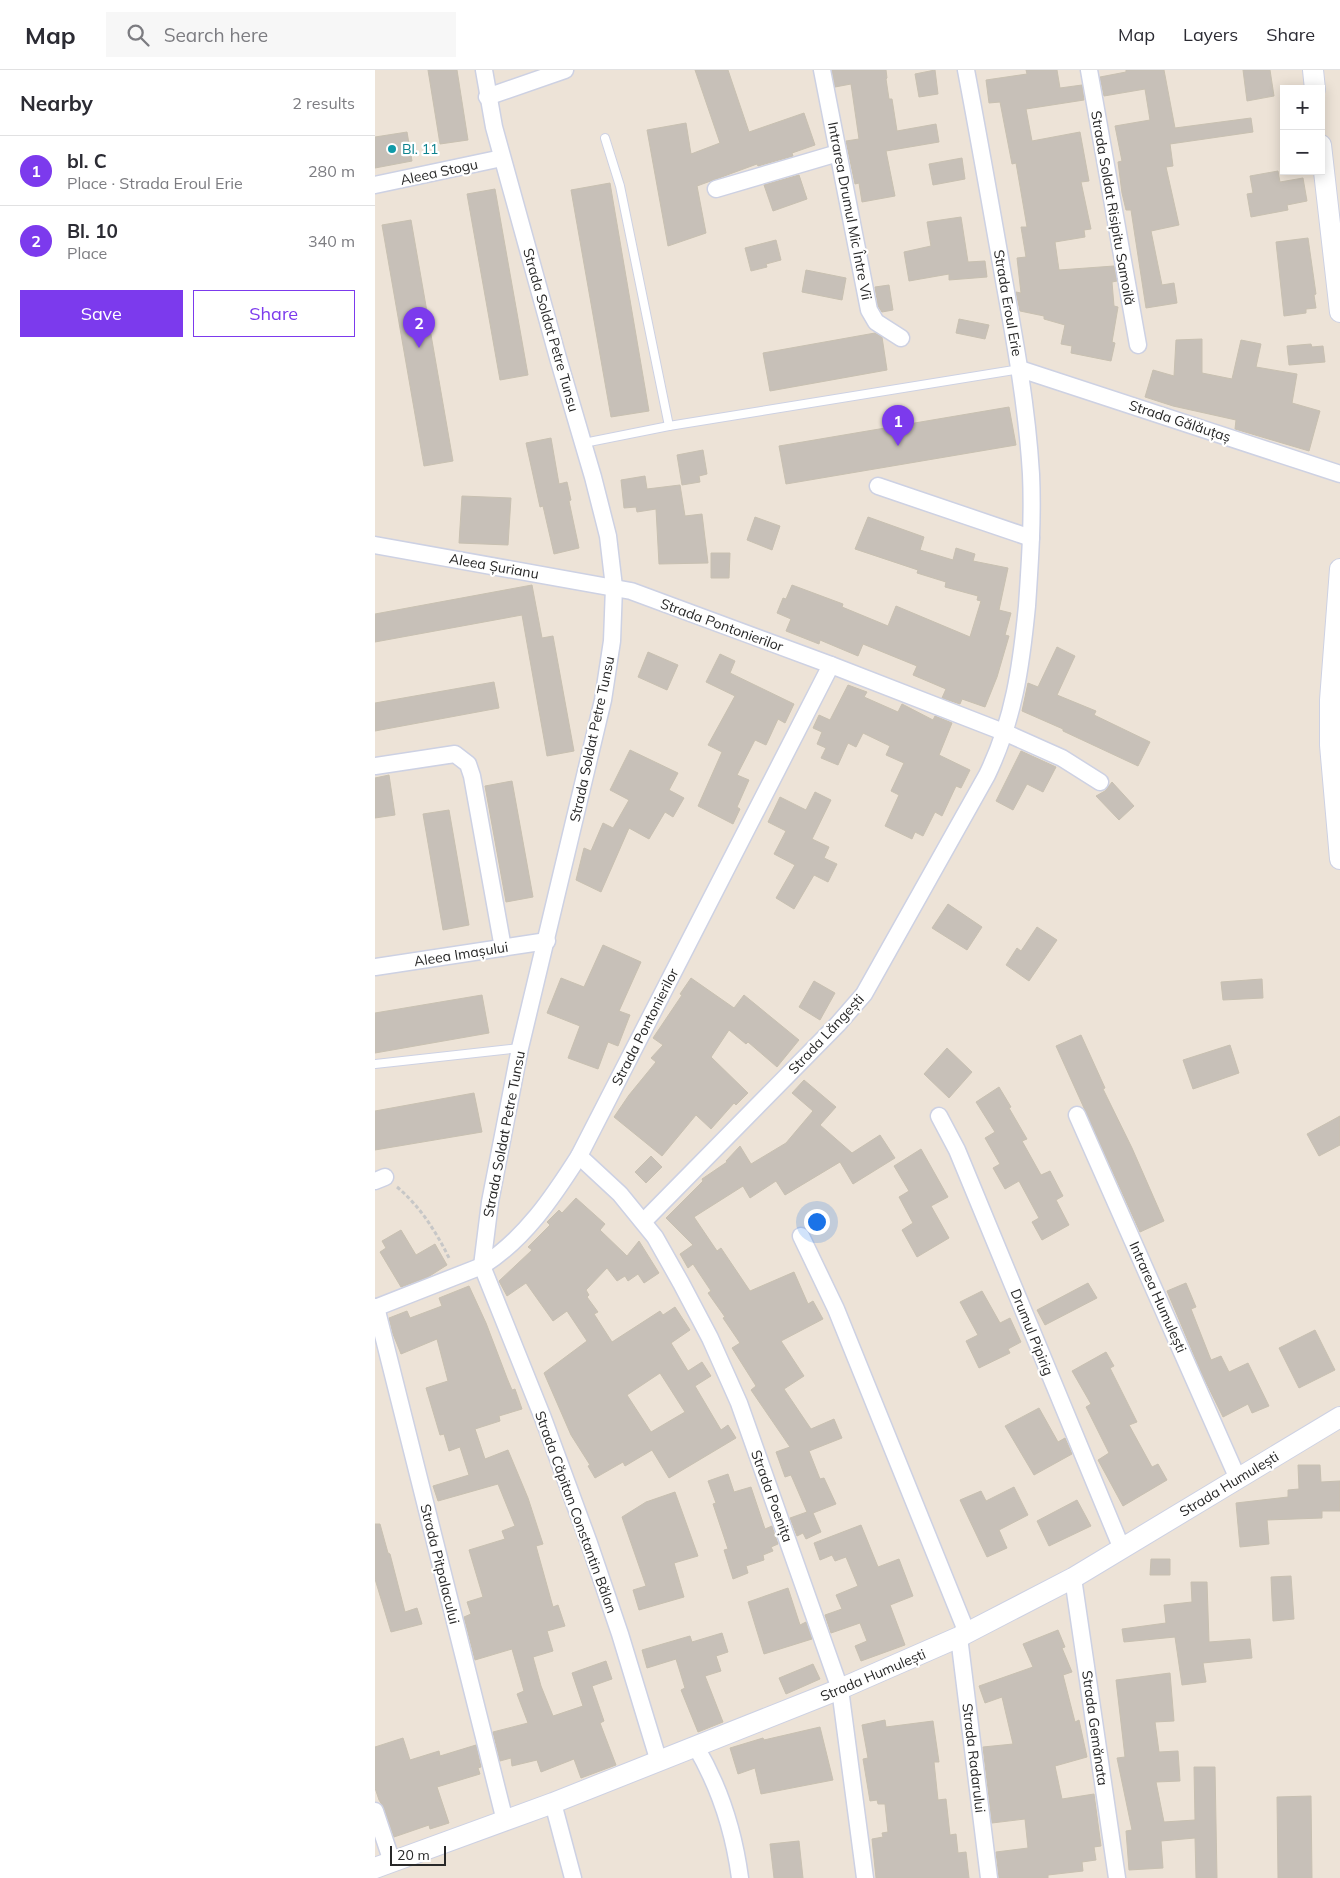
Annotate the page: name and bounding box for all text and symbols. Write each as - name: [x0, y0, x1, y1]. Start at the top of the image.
- search box: [106, 12, 456, 57]
- text: Map: [25, 20, 76, 50]
- icon: search: [124, 21, 152, 49]
- text: Search here: [164, 23, 268, 47]
- text: Map: [1118, 23, 1155, 46]
- text: Layers: [1183, 23, 1238, 46]
- text: Share: [1266, 23, 1315, 46]
- map controls: [1280, 85, 1325, 175]
- button: +: [1280, 85, 1325, 130]
- text: Nearby: [20, 90, 93, 116]
- text: 2 results: [292, 93, 355, 113]
- street label: Strada Soldat Risipitu Samoilă: [1087, 109, 1139, 307]
- street label: Intrarea Drumul Mic Între Vii: [824, 120, 876, 302]
- button: −: [1280, 130, 1325, 175]
- place label: Bl. 11: [402, 140, 439, 158]
- marker: Bl. 11: [386, 143, 398, 155]
- text: bl. C: [67, 149, 107, 173]
- street label: Aleea Stogu: [399, 155, 479, 189]
- text: 1: [31, 161, 41, 181]
- text: 280 m: [308, 161, 355, 181]
- text: Place · Strada Eroul Erie: [67, 173, 243, 193]
- text: Bl. 10: [67, 219, 118, 243]
- text: 2: [31, 231, 41, 251]
- text: 340 m: [308, 231, 355, 251]
- text: Place: [67, 243, 107, 263]
- street label: Strada Soldat Petre Tunsu: [519, 246, 583, 414]
- street label: Strada Eroul Erie: [990, 248, 1026, 358]
- button: Save: [20, 290, 183, 337]
- button: Share: [193, 290, 355, 337]
- pin: 2: [403, 307, 435, 348]
- street label: Strada Gălăuțaș: [1127, 396, 1233, 446]
- pin: 1: [882, 405, 914, 446]
- street label: Aleea Șurianu: [448, 549, 540, 583]
- street label: Strada Pontonierilor: [658, 594, 787, 656]
- street label: Strada Soldat Petre Tunsu: [566, 654, 618, 824]
- street label: Aleea Imașului: [413, 938, 509, 970]
- street label: Strada Pontonierilor: [608, 965, 683, 1089]
- street label: Strada Lăngești: [784, 990, 868, 1078]
- street label: Strada Soldat Petre Tunsu: [479, 1049, 529, 1219]
- your location: [804, 1209, 830, 1235]
- street label: Intrarea Humulești: [1125, 1239, 1191, 1355]
- street label: Drumul Pipirig: [1006, 1286, 1058, 1378]
- street label: Strada Căpitan Constantin Bălan: [531, 1408, 621, 1616]
- street label: Strada Poenița: [747, 1447, 797, 1545]
- street label: Strada Humulești: [1176, 1447, 1282, 1521]
- street label: Strada Pitpalacului: [416, 1502, 464, 1626]
- street label: Strada Humulești: [818, 1645, 928, 1705]
- street label: Strada Gemănata: [1078, 1669, 1112, 1787]
- street label: Strada Radarului: [958, 1702, 990, 1814]
- scale bar: [390, 1843, 446, 1866]
- text: 20 m: [397, 1846, 430, 1864]

